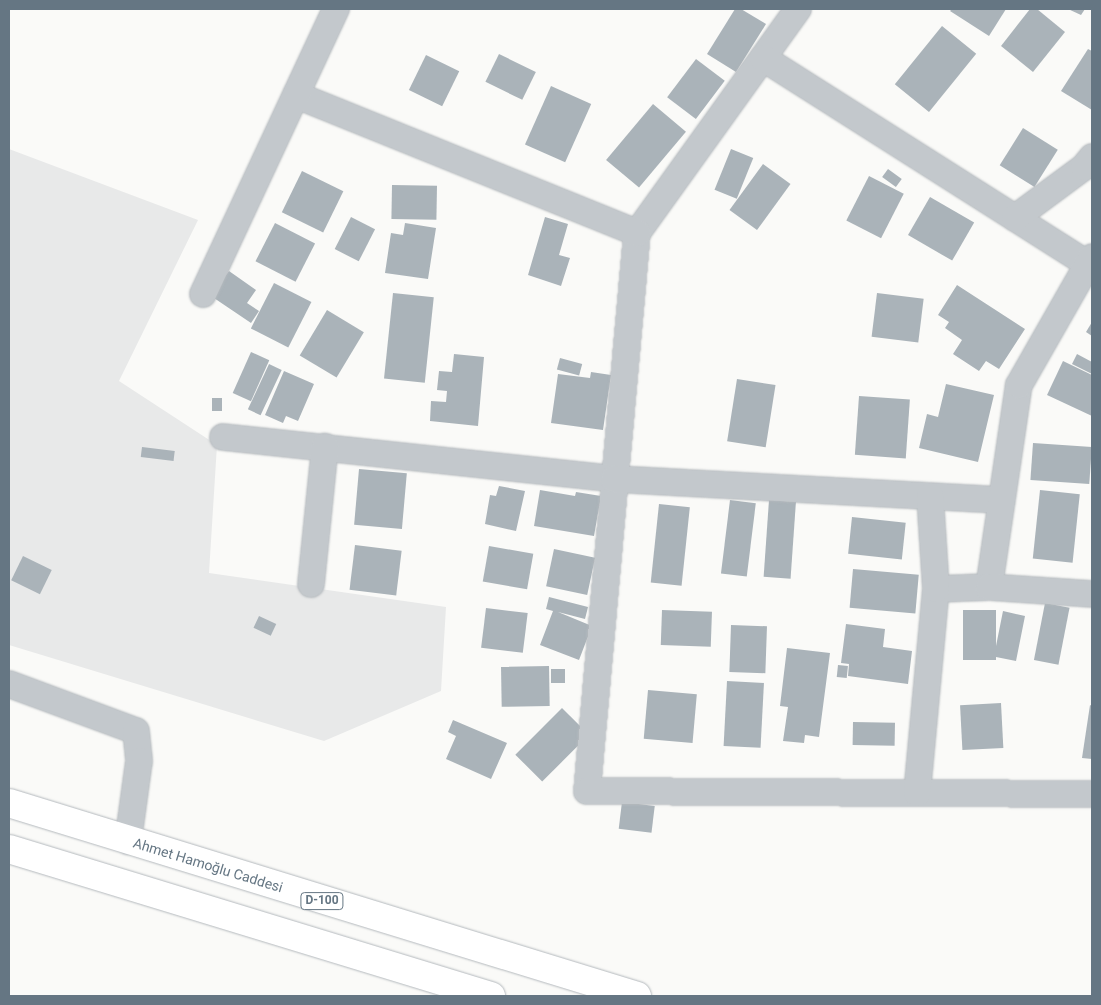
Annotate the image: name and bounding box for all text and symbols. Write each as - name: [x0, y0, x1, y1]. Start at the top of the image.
- street label: Ahmet Hamoğlu Caddesi: [131, 834, 285, 896]
- road number: D-100: [300, 891, 344, 910]

